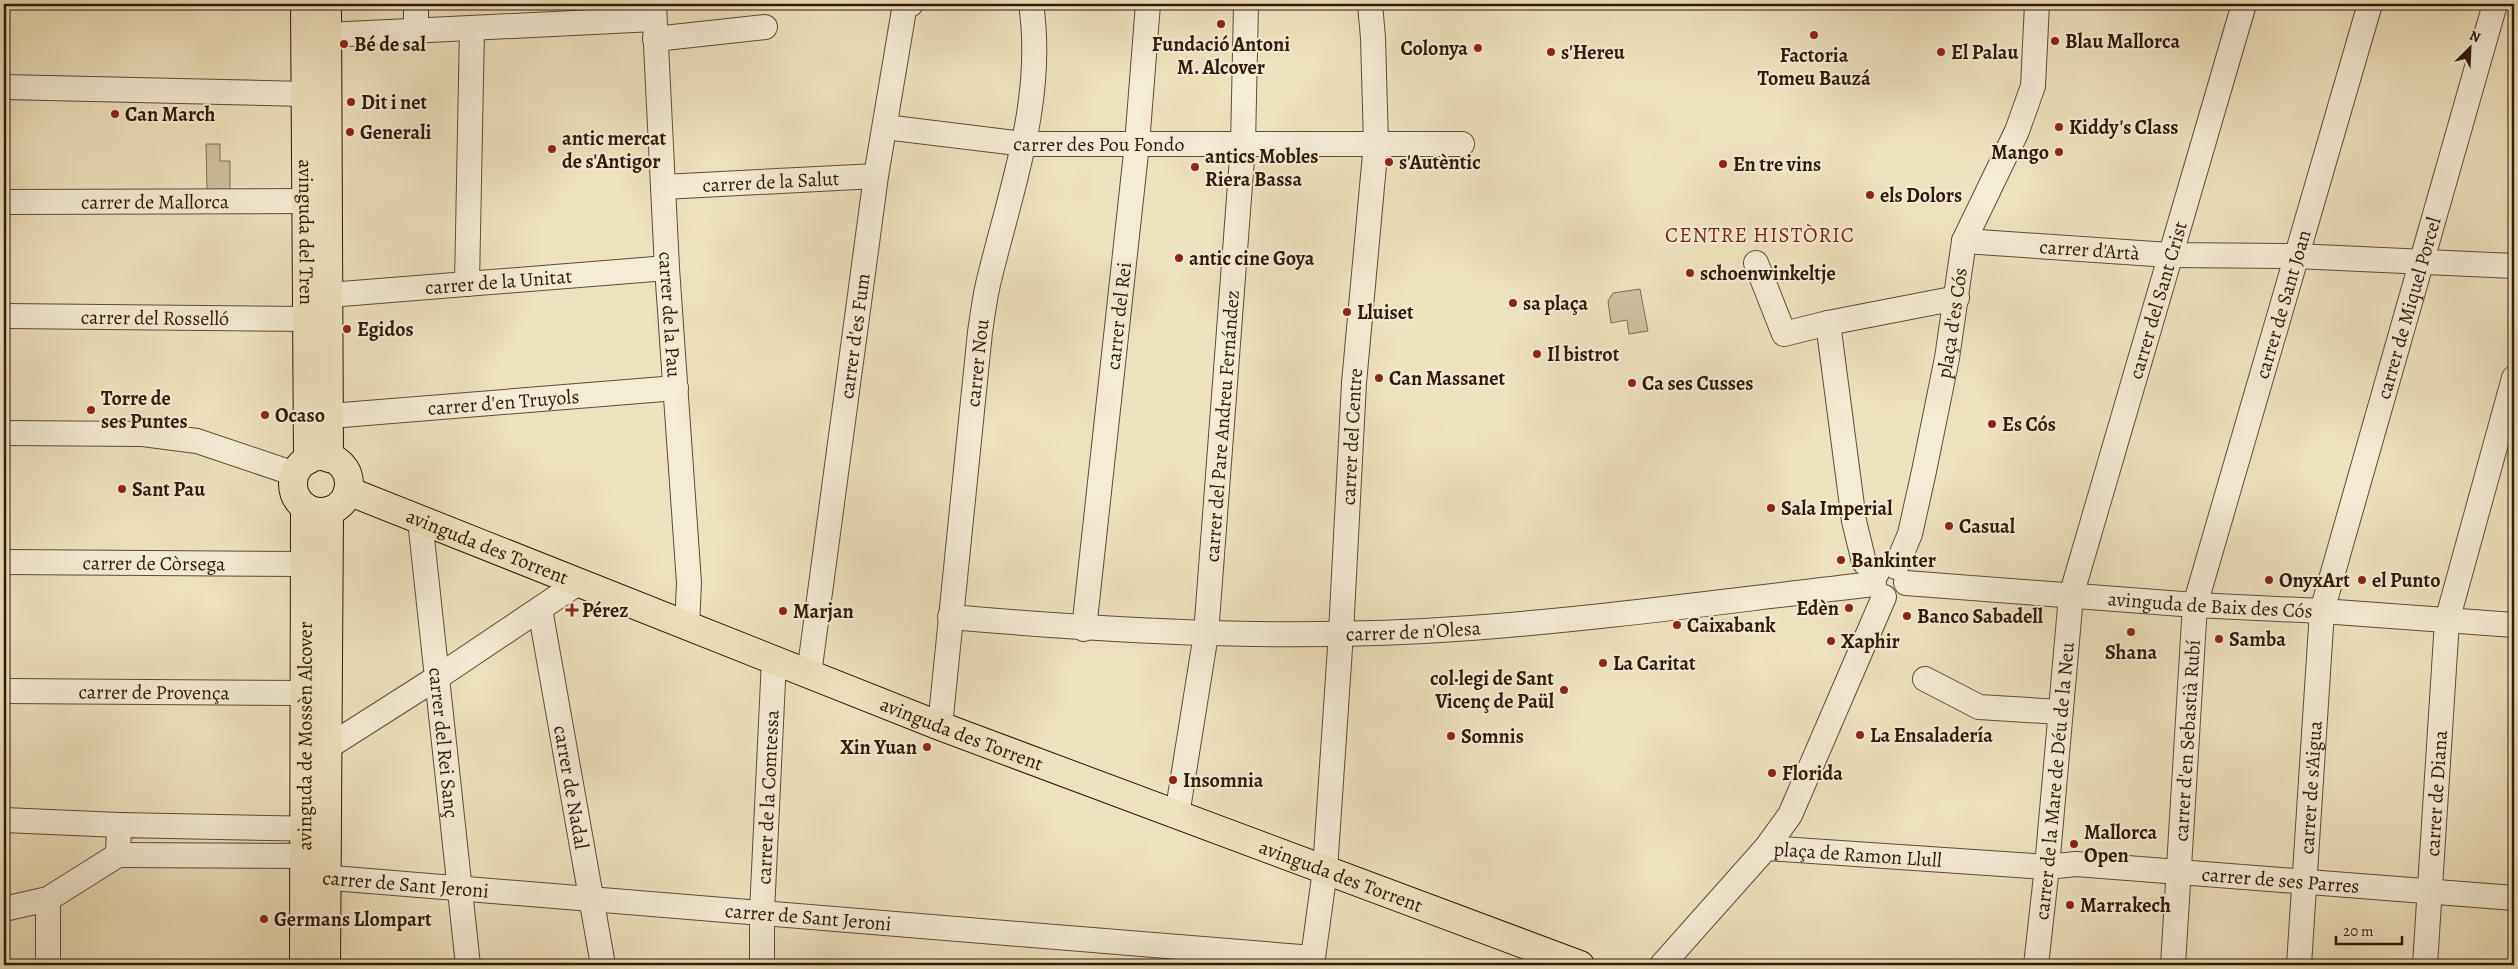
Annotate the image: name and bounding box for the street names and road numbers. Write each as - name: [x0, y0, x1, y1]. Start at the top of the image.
- street label: carrer des Pou Fondo: [1012, 130, 1184, 158]
- street label: avinguda del Tren: [292, 159, 320, 305]
- street label: carrer de la Salut: [702, 165, 840, 199]
- street label: carrer de Mallorca: [81, 188, 230, 216]
- street label: carrer de Miquel Porcel: [2370, 214, 2448, 402]
- street label: carrer del Sant Crist: [2122, 218, 2194, 382]
- street label: carrer de Sant Joan: [2249, 227, 2318, 382]
- street label: carrer d'Artà: [2039, 233, 2141, 267]
- street label: carrer de la Pau: [652, 251, 688, 379]
- street label: carrer del Rei: [1099, 261, 1138, 371]
- street label: carrer de la Unitat: [424, 263, 574, 301]
- street label: plaça d'es Cós: [1930, 266, 1974, 381]
- street label: carrer d'es Fum: [833, 271, 877, 401]
- street label: carrer del Pare Andreu Fernández: [1198, 289, 1246, 563]
- street label: carrer del Rosselló: [81, 304, 229, 332]
- street label: carrer Nou: [959, 317, 996, 408]
- street label: carrer del Centre: [1335, 367, 1369, 506]
- street label: carrer d'en Truyols: [427, 383, 580, 422]
- street label: avinguda des Torrent: [402, 502, 573, 591]
- street label: carrer de Còrsega: [83, 550, 226, 577]
- street label: avinguda de Baix des Cós: [2107, 585, 2313, 625]
- street label: carrer de n'Olesa: [1346, 614, 1483, 648]
- street label: avinguda de Mossèn Alcover: [291, 621, 319, 850]
- street label: carrer d'en Sebastià Rubí: [2168, 639, 2207, 842]
- street label: carrer de la Mare de Déu de la Neu: [2028, 641, 2081, 921]
- street label: carrer del Rei Sanç: [422, 666, 465, 819]
- street label: carrer de Provença: [78, 678, 230, 707]
- street label: avinguda des Torrent: [876, 691, 1047, 777]
- street label: carrer de la Comtessa: [750, 708, 786, 885]
- street label: carrer de s'Aigua: [2293, 719, 2329, 855]
- street label: carrer de Nadal: [547, 723, 595, 851]
- street label: carrer de Diana: [2419, 729, 2454, 857]
- street label: avinguda des Torrent: [1255, 833, 1427, 919]
- street label: plaça de Ramon Llull: [1773, 836, 1943, 874]
- street label: carrer de ses Parres: [2201, 861, 2360, 900]
- street label: carrer de Sant Jeroni: [321, 864, 490, 905]
- street label: carrer de Sant Jeroni: [724, 897, 893, 938]

